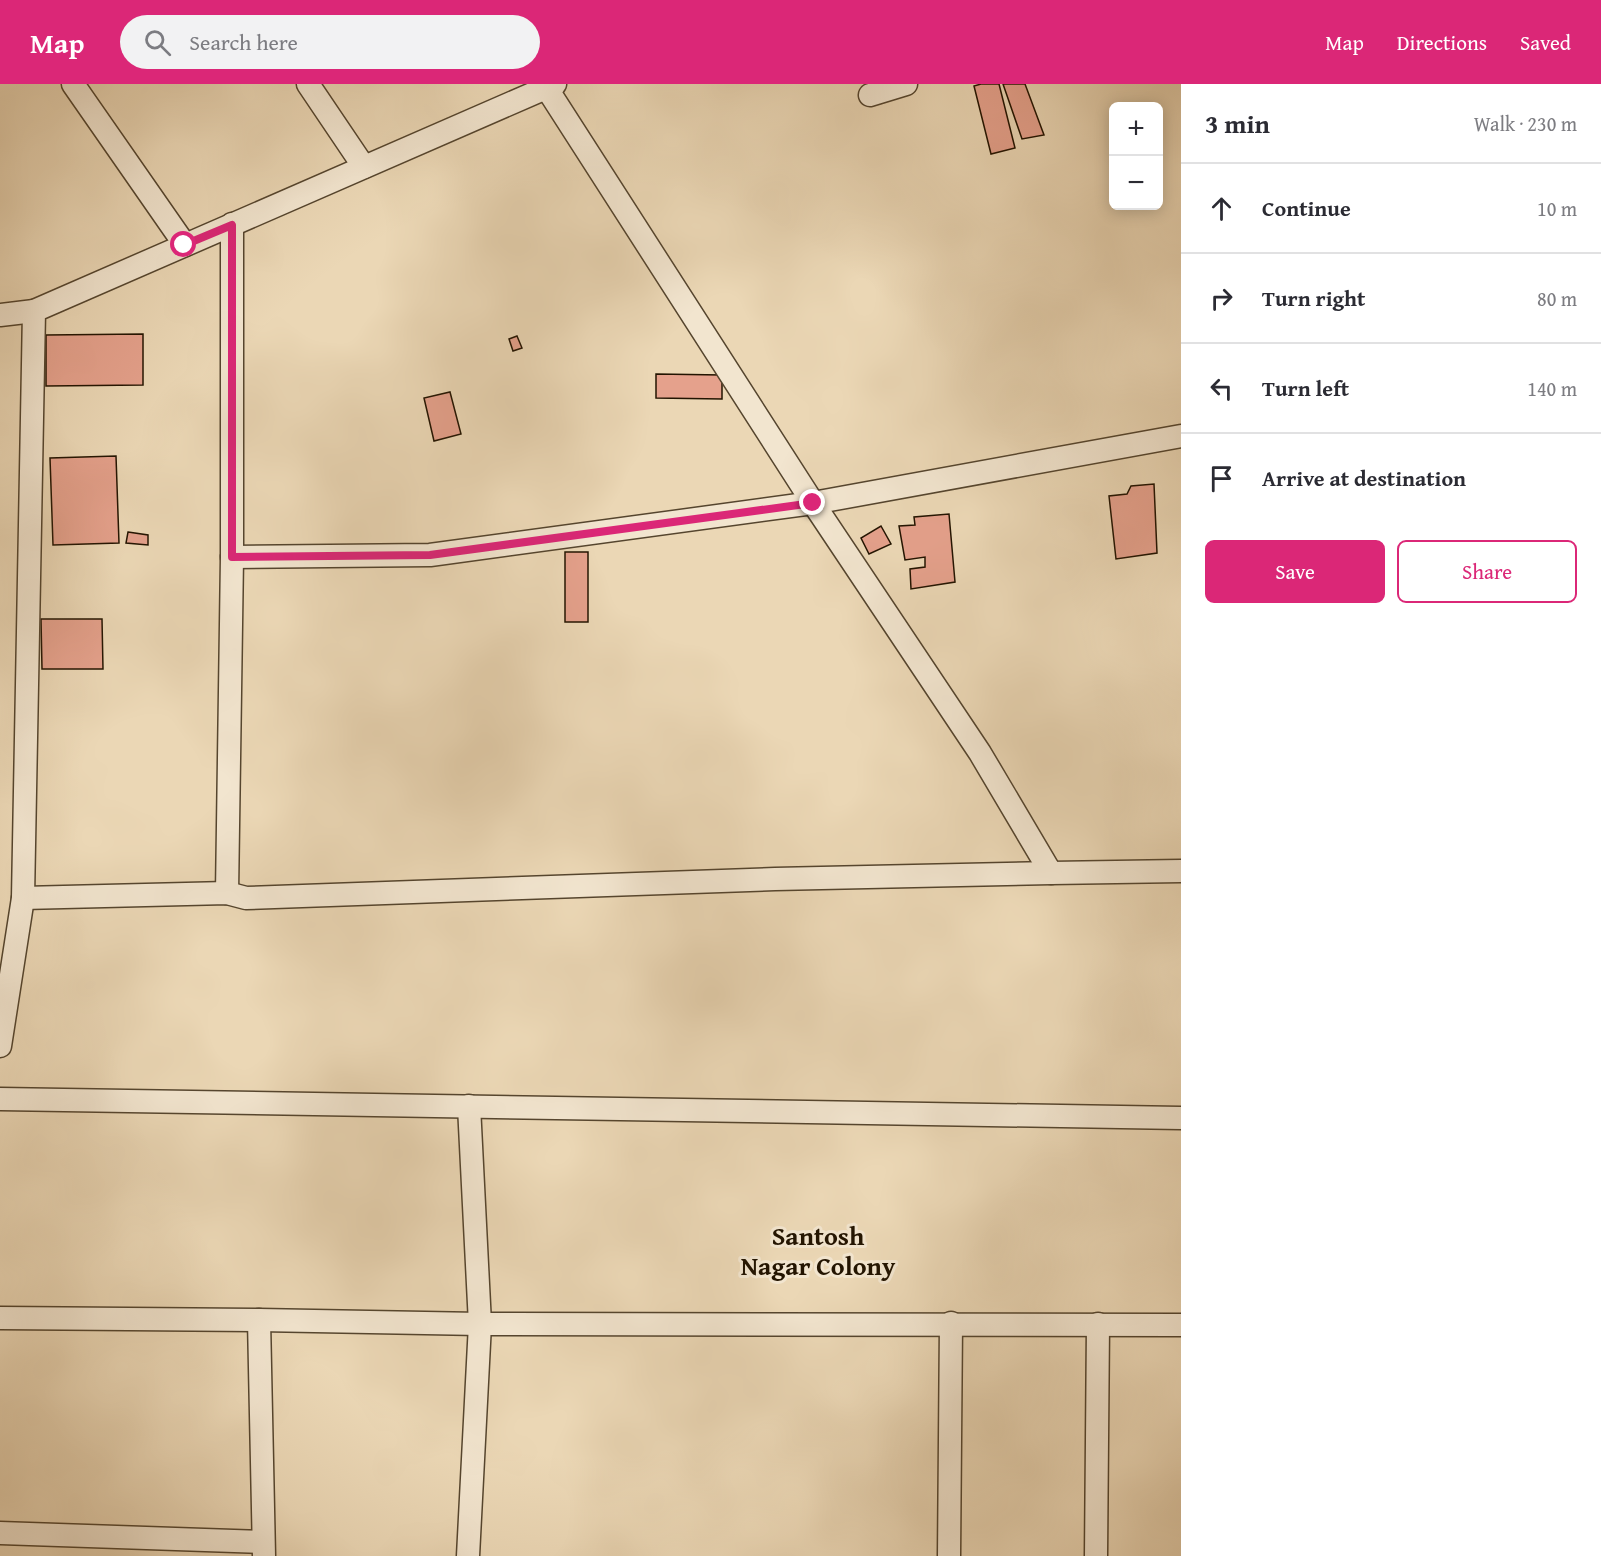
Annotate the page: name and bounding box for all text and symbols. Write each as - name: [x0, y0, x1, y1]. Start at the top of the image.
- search box: [120, 15, 540, 69]
- text: Map: [30, 22, 84, 63]
- icon: search: [141, 26, 174, 59]
- text: Search here: [189, 26, 298, 58]
- text: Map: [1325, 27, 1364, 58]
- text: Directions: [1397, 27, 1487, 58]
- text: Saved: [1520, 27, 1571, 58]
- map controls: [1109, 102, 1163, 210]
- button: +: [1109, 102, 1163, 156]
- text: 3 min: [1205, 104, 1270, 143]
- text: Walk · 230 m: [1474, 109, 1577, 138]
- button: −: [1109, 156, 1163, 210]
- icon: ahead: [1205, 192, 1238, 225]
- text: Continue: [1262, 192, 1351, 224]
- text: 10 m: [1537, 194, 1577, 223]
- route start: [170, 231, 196, 257]
- icon: right: [1205, 282, 1238, 315]
- text: Turn right: [1262, 282, 1365, 314]
- text: 80 m: [1537, 284, 1577, 313]
- icon: left: [1205, 372, 1238, 405]
- text: Turn left: [1262, 372, 1349, 404]
- text: 140 m: [1527, 374, 1577, 403]
- icon: arrive: [1205, 462, 1238, 495]
- text: Arrive at destination: [1262, 462, 1466, 494]
- route end: [799, 489, 825, 515]
- button: Save: [1205, 540, 1385, 603]
- button: Share: [1397, 540, 1577, 603]
- district label: Santosh Nagar Colony: [741, 1216, 896, 1285]

